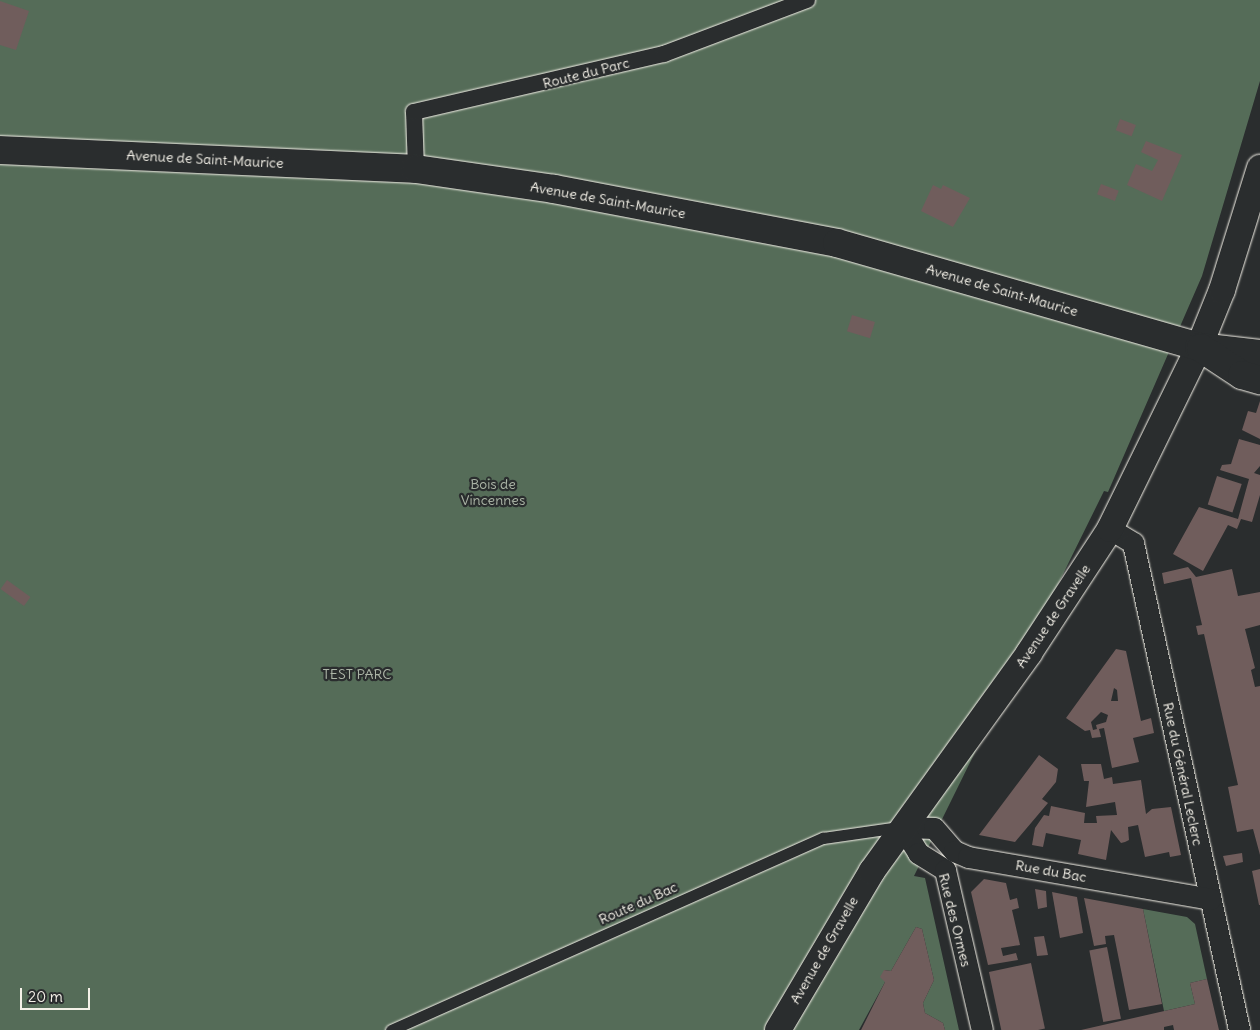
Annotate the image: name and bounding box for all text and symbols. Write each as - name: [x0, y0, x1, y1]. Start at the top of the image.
- street label: Route du Parc: [541, 54, 631, 92]
- street label: Avenue de Saint-Maurice: [126, 146, 284, 172]
- street label: Avenue de Saint-Maurice: [529, 178, 687, 222]
- street label: Avenue de Saint-Maurice: [924, 260, 1080, 320]
- park label: Bois de Vincennes: [461, 476, 525, 508]
- street label: Avenue de Gravelle: [1012, 561, 1094, 671]
- park label: TEST PARC: [323, 666, 391, 682]
- street label: Rue du Général Leclerc: [1160, 701, 1206, 847]
- street label: Rue du Bac: [1014, 856, 1088, 886]
- street label: Rue des Ormes: [935, 871, 975, 969]
- street label: Route du Bac: [596, 878, 680, 928]
- street label: Avenue de Gravelle: [786, 893, 862, 1007]
- scale bar: [22, 978, 92, 1010]
- text: 20 m: [28, 987, 63, 1006]

